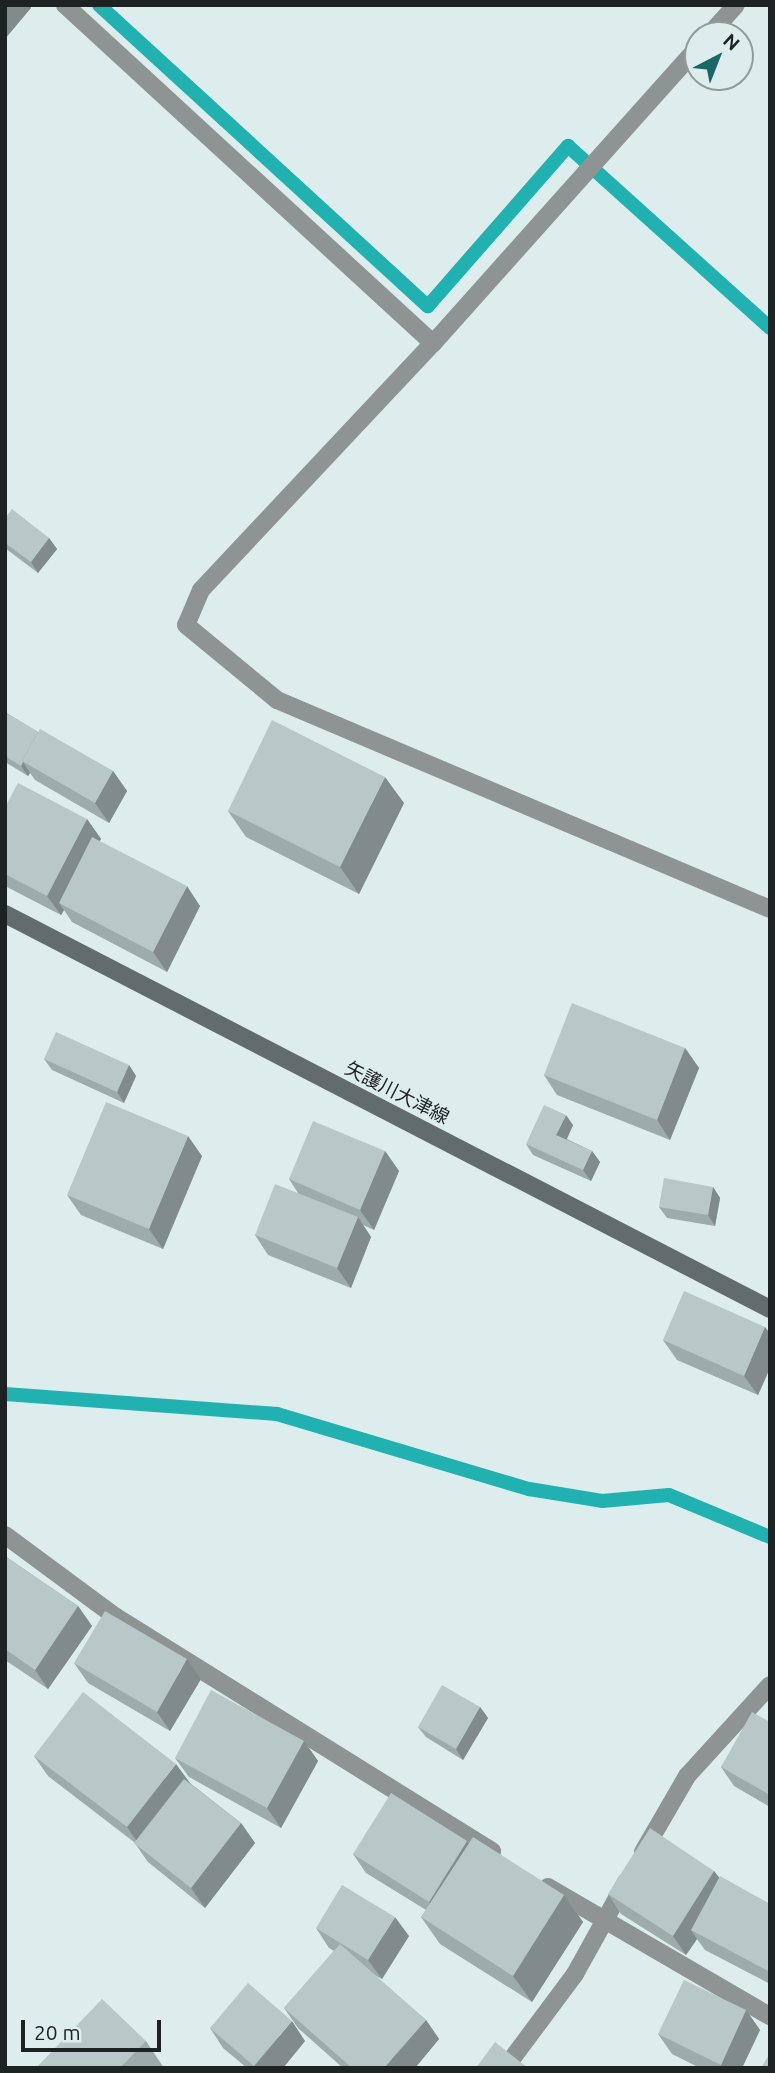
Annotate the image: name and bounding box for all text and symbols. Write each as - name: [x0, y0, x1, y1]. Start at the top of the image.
- north arrow: [684, 21, 754, 91]
- text: N: [719, 29, 744, 55]
- street label: 矢護川大津線: [341, 1057, 453, 1129]
- scale bar: [24, 2007, 164, 2050]
- text: 20 m: [34, 2020, 81, 2044]

